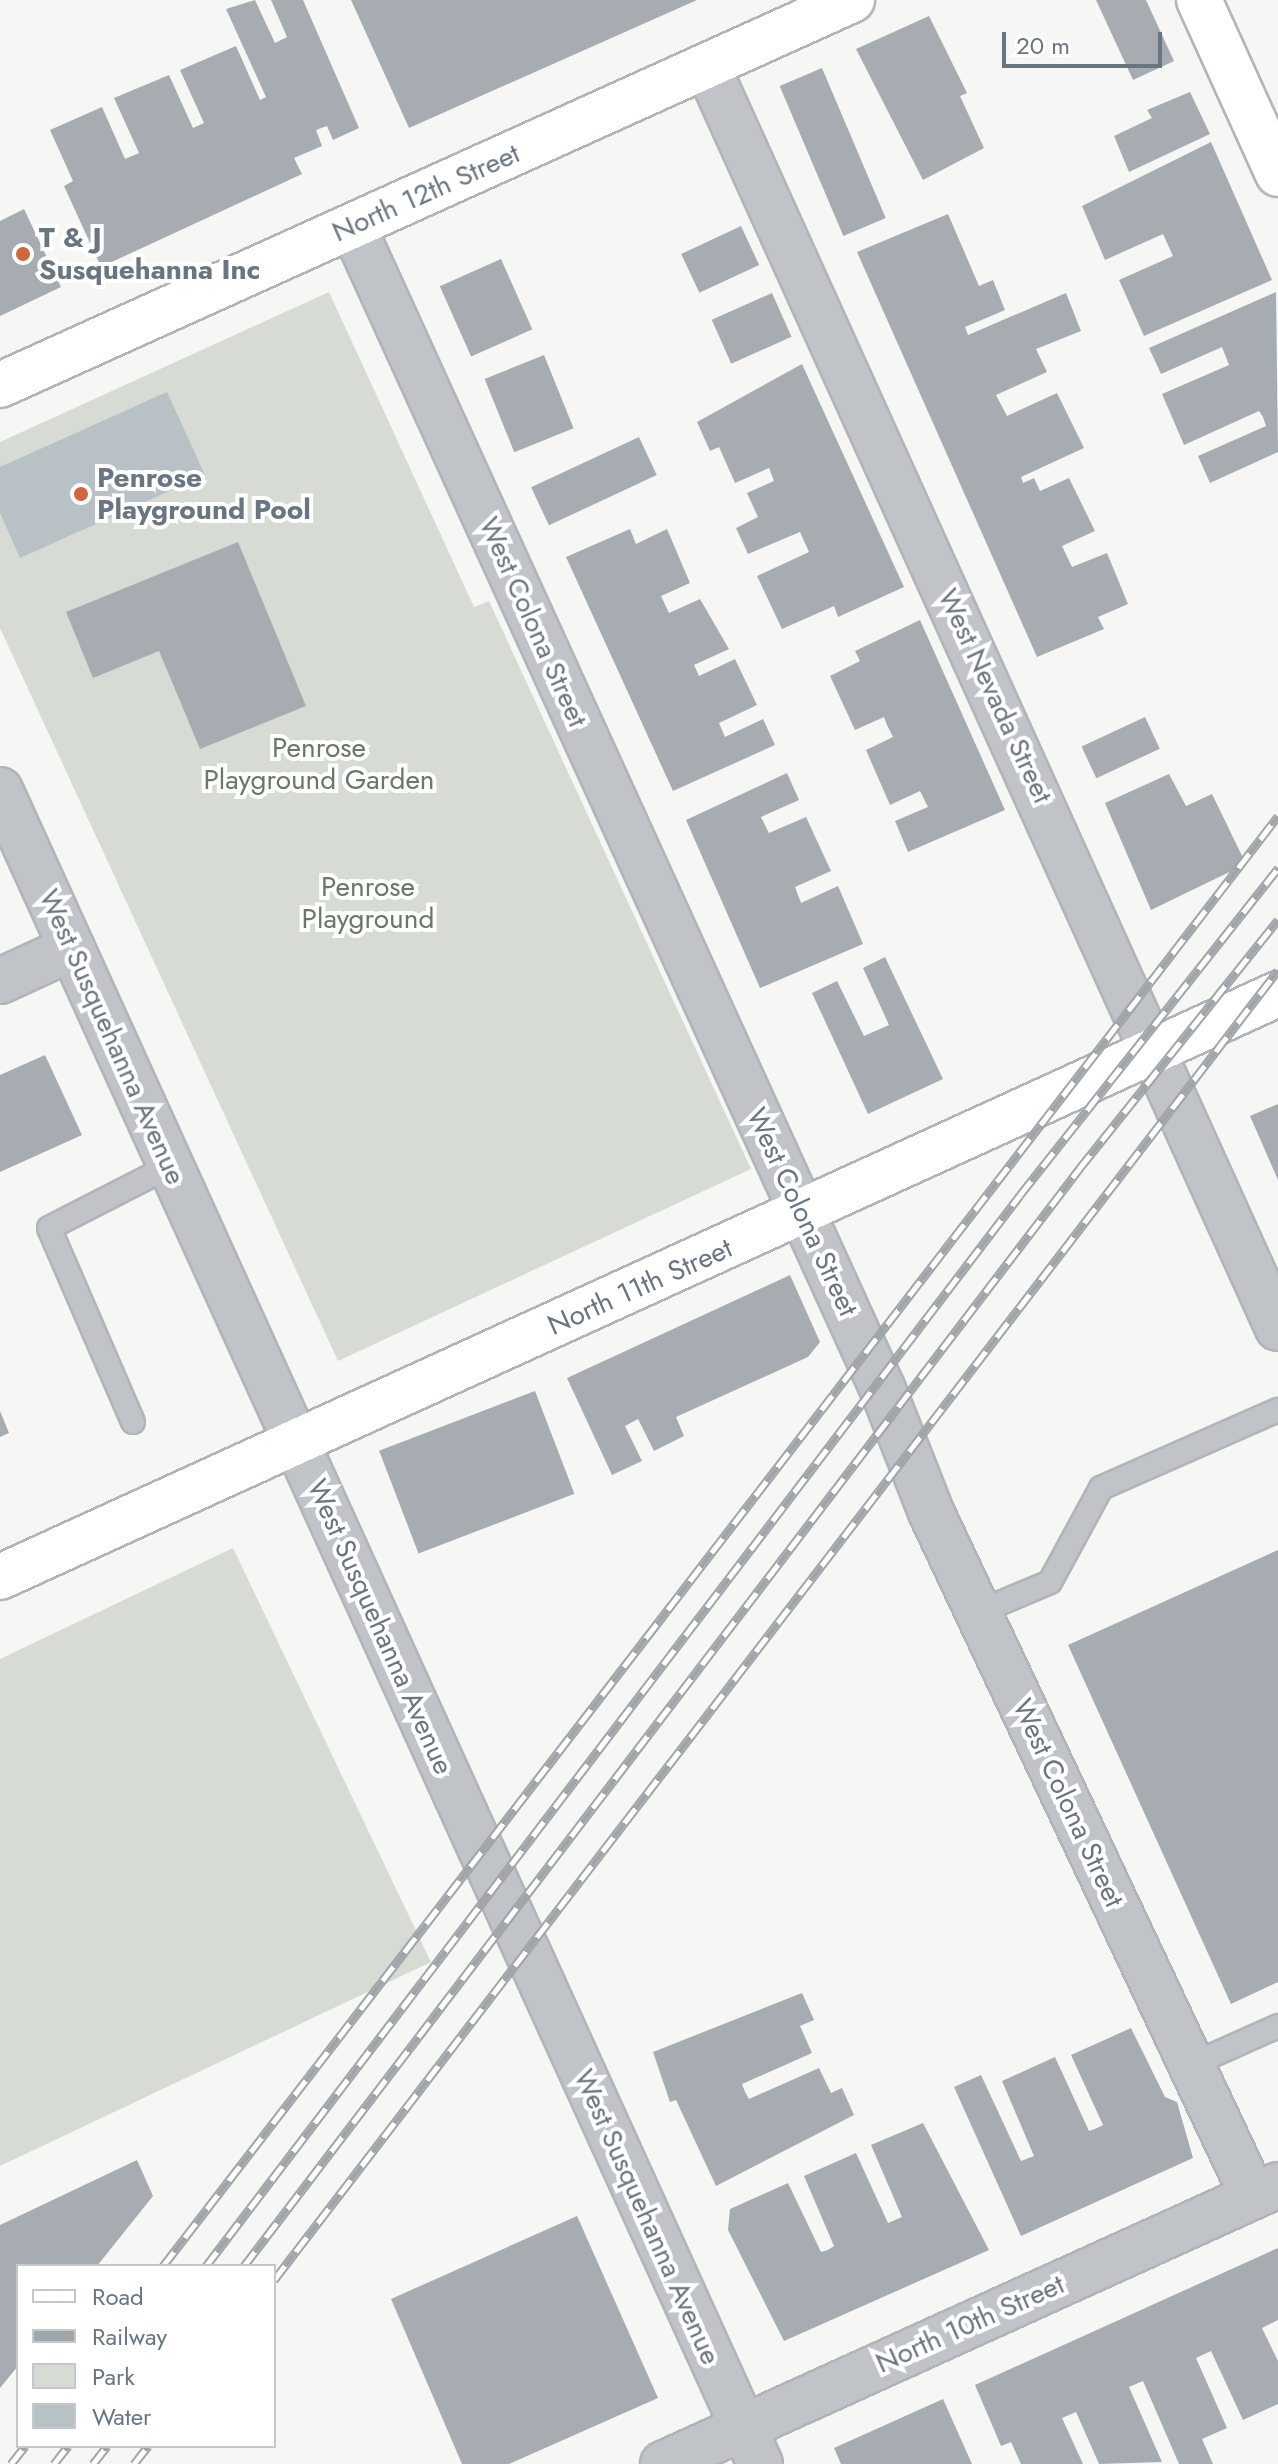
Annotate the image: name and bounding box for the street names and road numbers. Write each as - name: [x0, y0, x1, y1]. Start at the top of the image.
- street label: North 12th Street: [327, 137, 525, 249]
- street label: West Colona Street: [472, 512, 594, 732]
- street label: West Nevada Street: [931, 584, 1059, 808]
- street label: West Susquehanna Avenue: [32, 884, 192, 1190]
- street label: West Colona Street: [739, 1103, 865, 1321]
- street label: North 11th Street: [543, 1231, 737, 1343]
- street label: West Susquehanna Avenue: [300, 1474, 460, 1780]
- street label: West Colona Street: [1005, 1694, 1131, 1912]
- street label: West Susquehanna Avenue: [567, 2064, 727, 2370]
- street label: North 10th Street: [871, 2267, 1069, 2381]

